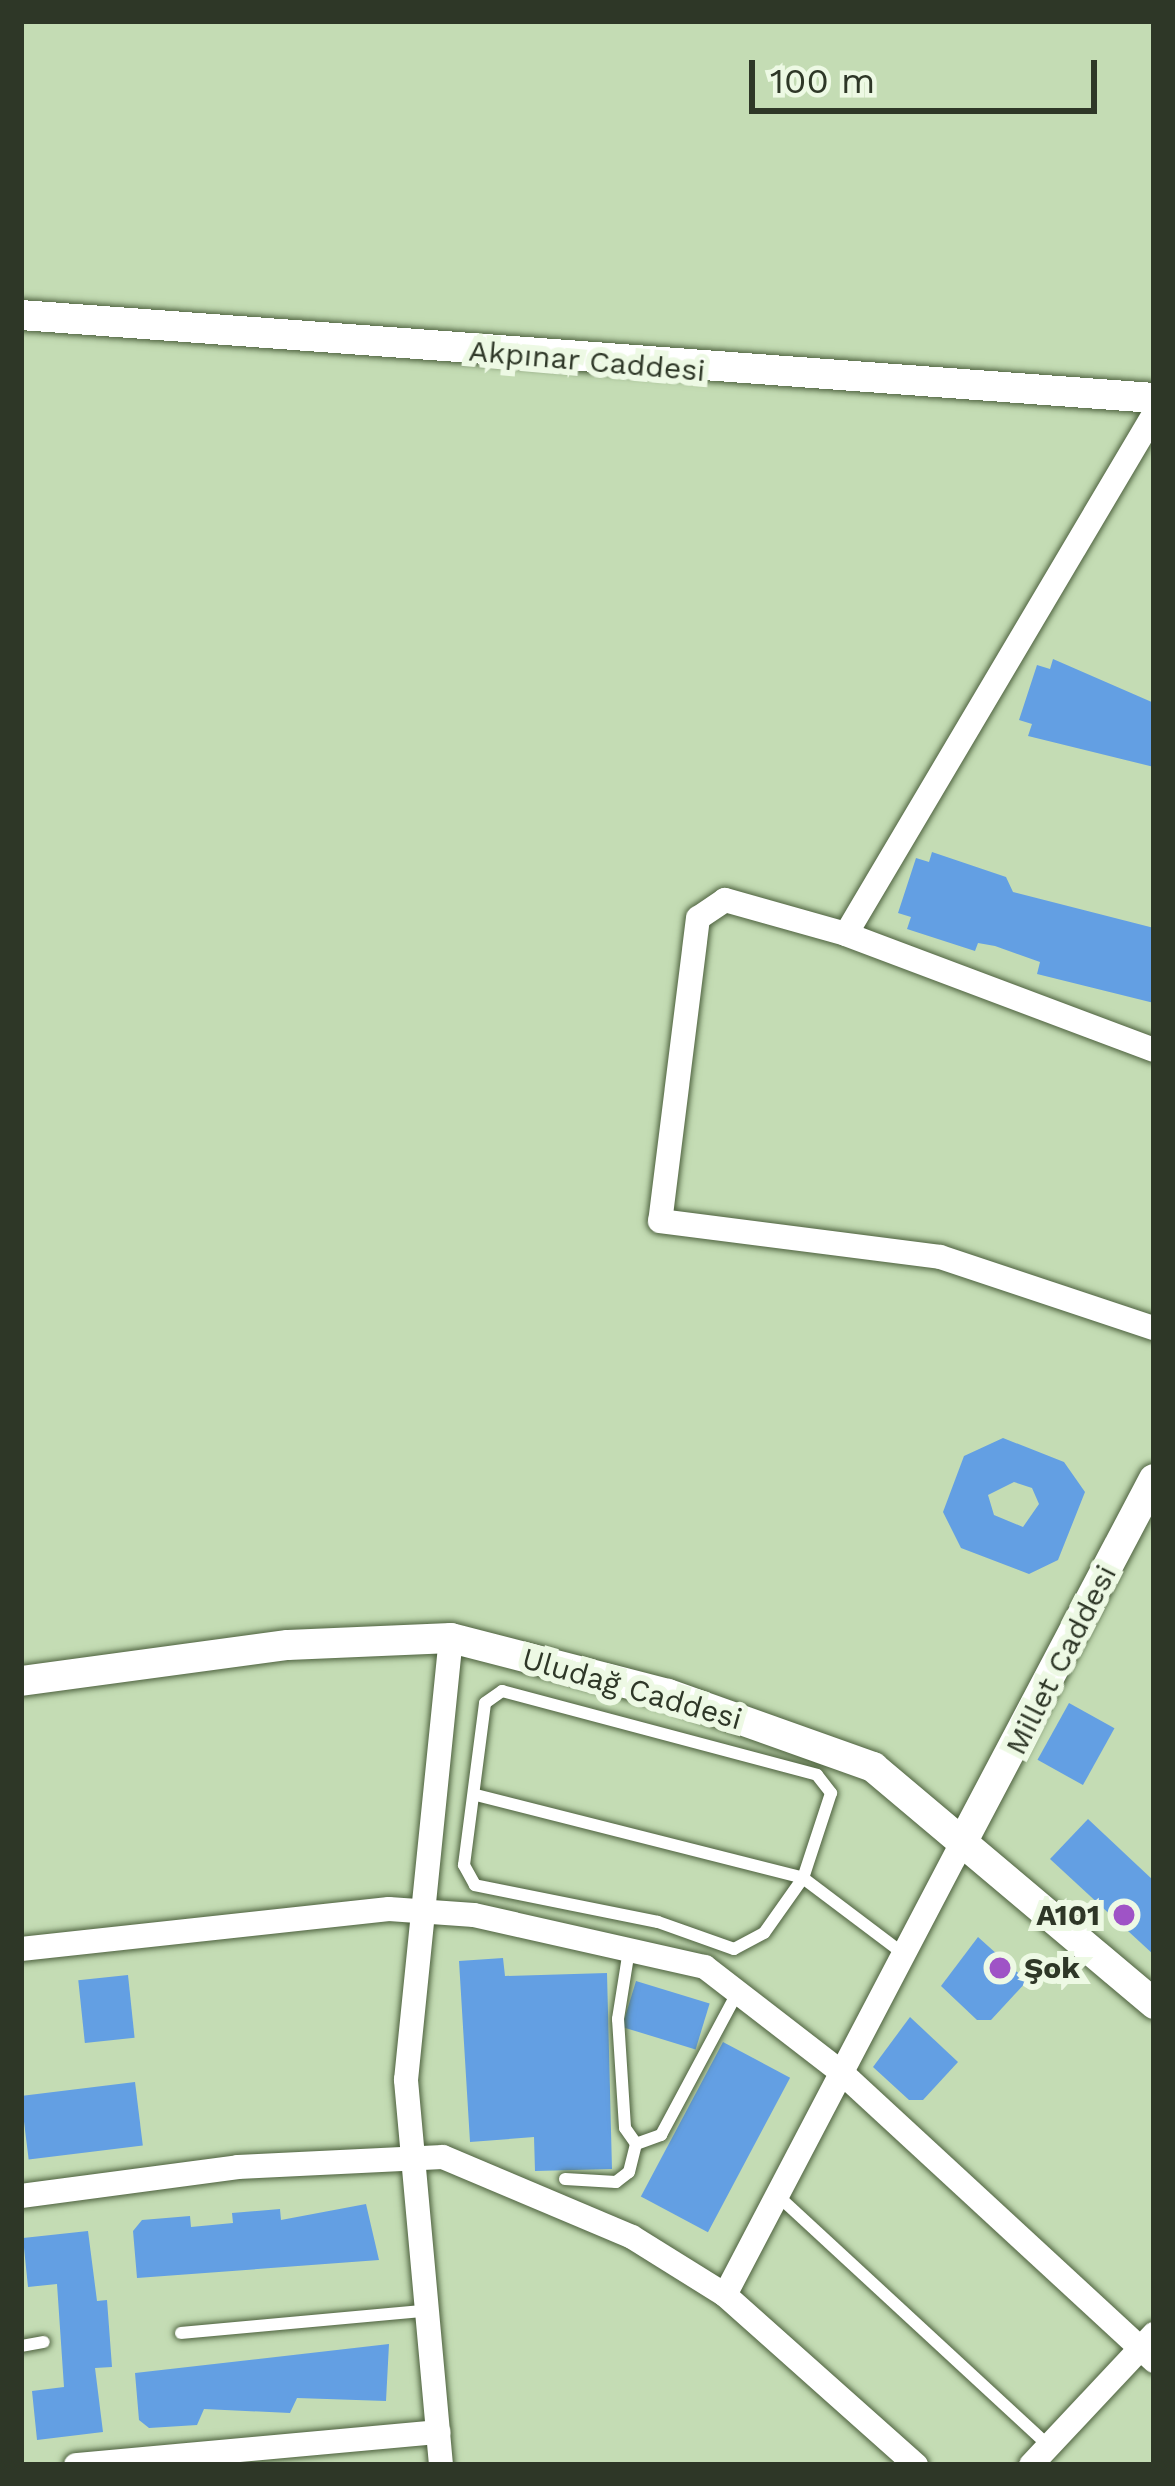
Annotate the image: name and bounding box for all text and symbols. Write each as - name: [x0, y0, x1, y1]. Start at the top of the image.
- scale bar: [755, 36, 1103, 110]
- text: 100 m: [770, 60, 875, 102]
- street label: Akpınar Caddesi: [467, 333, 707, 389]
- street label: Millet Caddesi: [998, 1559, 1124, 1761]
- street label: Uludağ Caddesi: [518, 1640, 746, 1738]
- place label: A101: [1036, 1897, 1100, 1933]
- marker: A101: [1111, 1902, 1137, 1928]
- place label: Şok: [1024, 1950, 1080, 1986]
- marker: Şok: [987, 1955, 1013, 1981]

